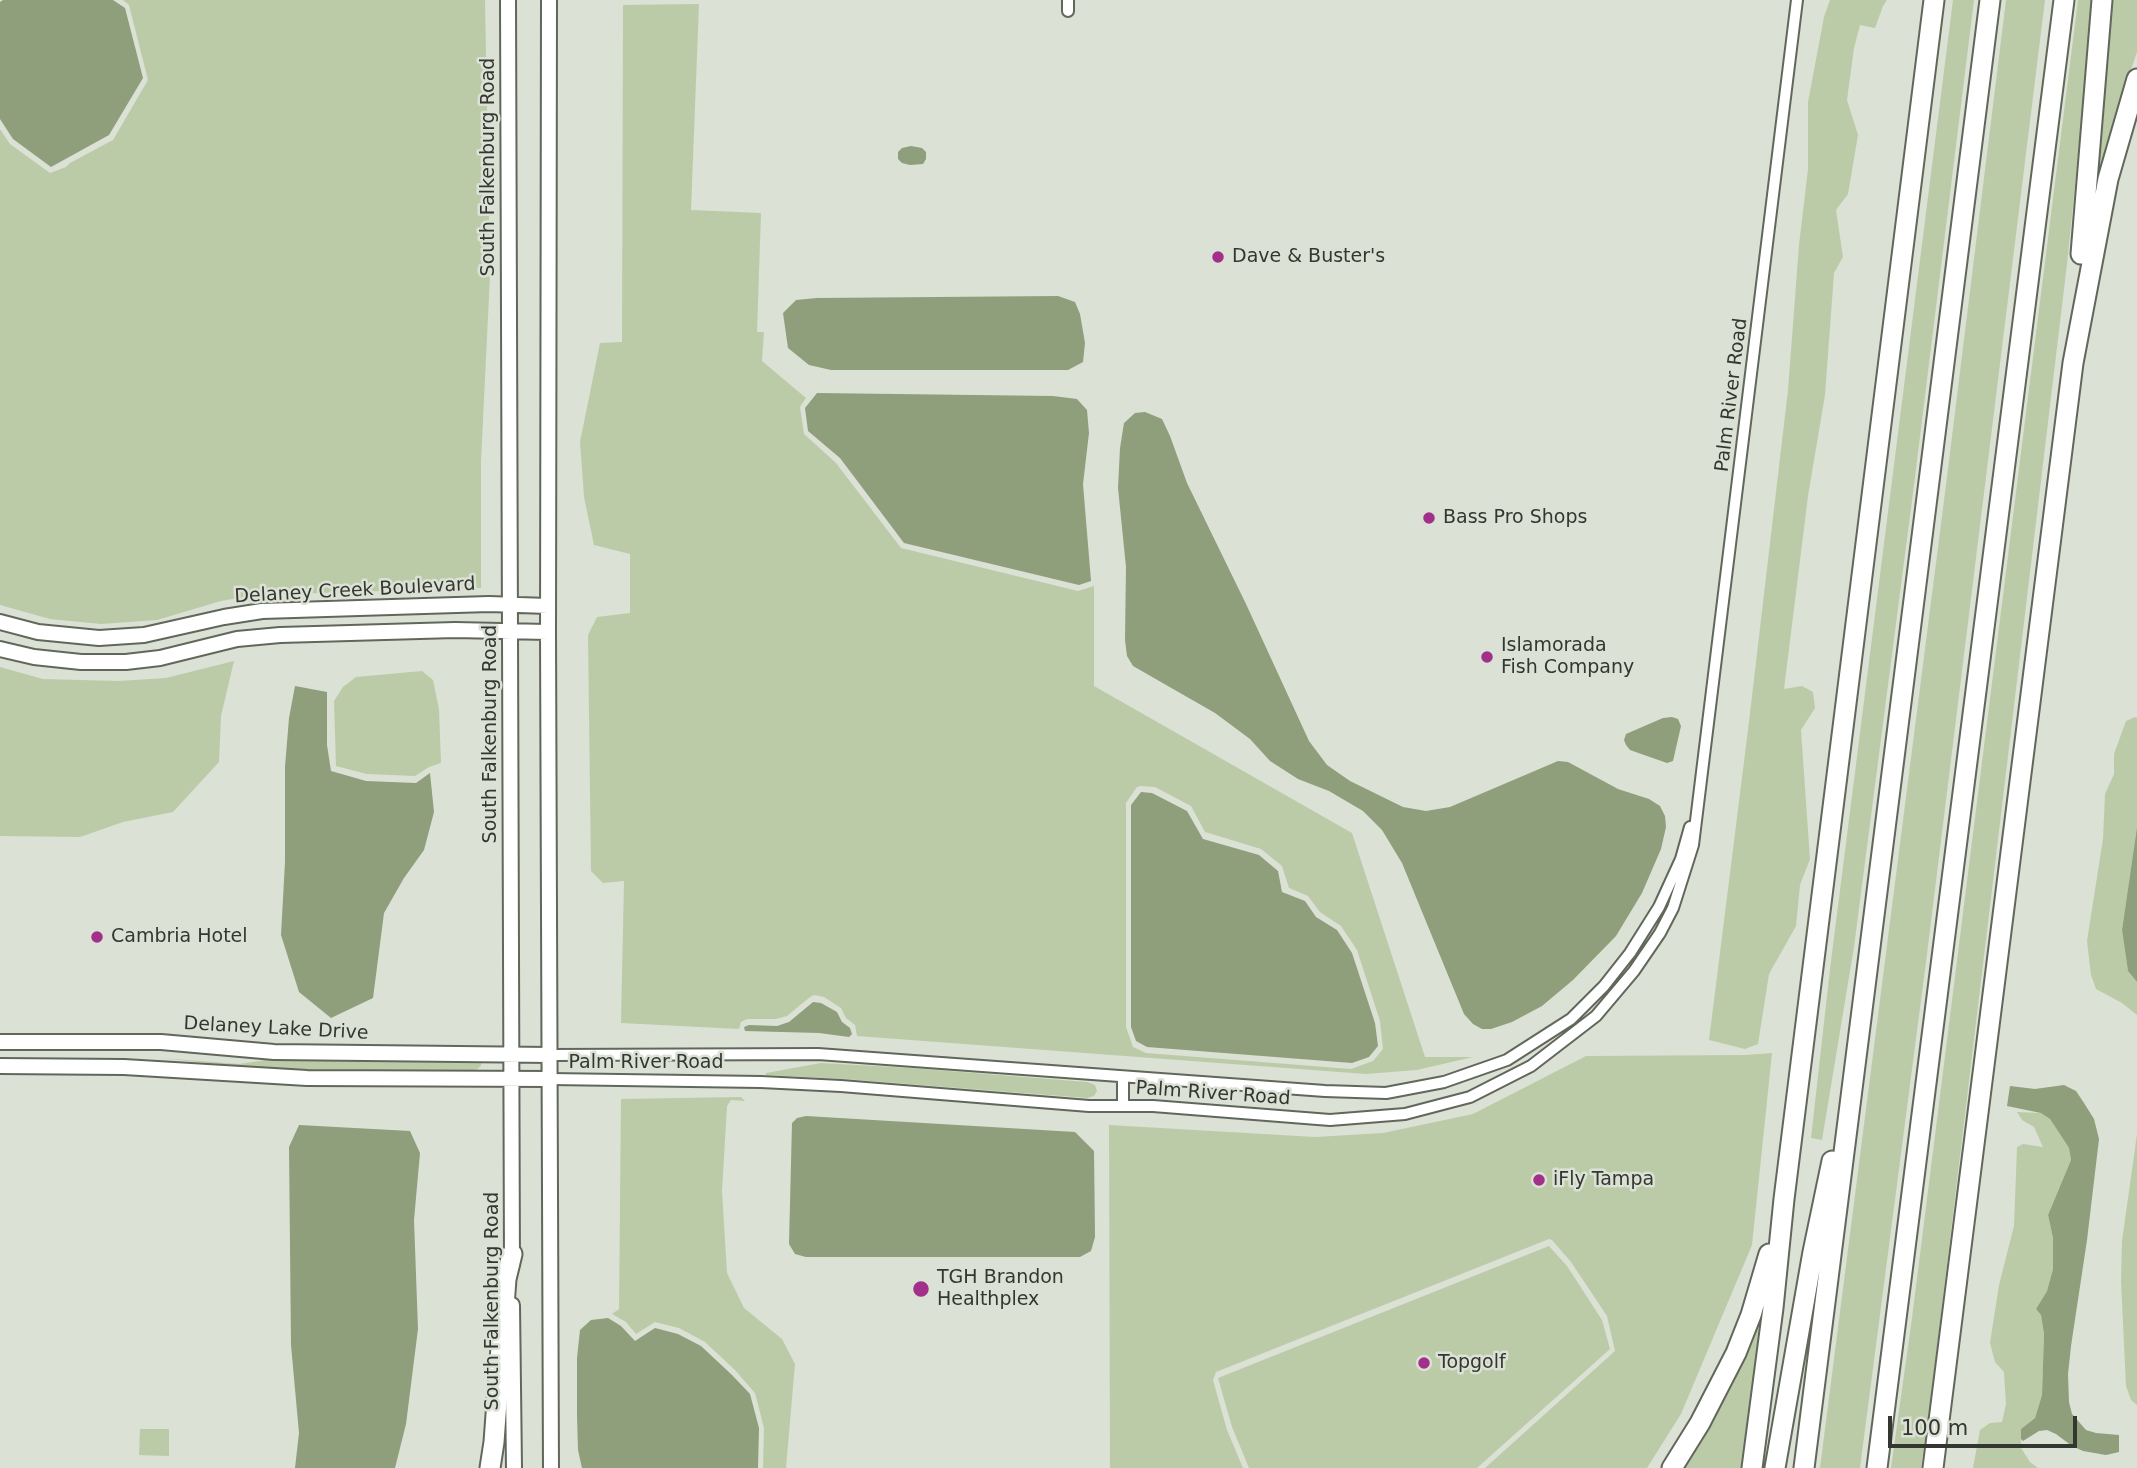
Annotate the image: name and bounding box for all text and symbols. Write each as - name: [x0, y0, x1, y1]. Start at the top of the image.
- street label: South Falkenburg Road: [478, 58, 500, 276]
- place label: Dave & Buster's: [1232, 246, 1385, 268]
- marker: Dave & Buster's: [1210, 249, 1226, 265]
- street label: Palm River Road: [1711, 317, 1753, 473]
- place label: Bass Pro Shops: [1443, 507, 1587, 529]
- marker: Bass Pro Shops: [1421, 510, 1437, 526]
- street label: Delaney Creek Boulevard: [234, 573, 476, 609]
- street label: South Falkenburg Road: [480, 625, 502, 843]
- place label: Islamorada Fish Company: [1501, 635, 1634, 679]
- marker: Islamorada Fish Company: [1479, 649, 1495, 665]
- place label: Cambria Hotel: [111, 926, 248, 948]
- marker: Cambria Hotel: [89, 929, 105, 945]
- street label: Delaney Lake Drive: [183, 1013, 369, 1045]
- street label: Palm River Road: [568, 1052, 724, 1074]
- street label: Palm River Road: [1135, 1077, 1291, 1111]
- place label: iFly Tampa: [1553, 1169, 1654, 1191]
- marker: iFly Tampa: [1531, 1172, 1547, 1188]
- street label: South Falkenburg Road: [482, 1192, 504, 1410]
- place label: TGH Brandon Healthplex: [937, 1267, 1064, 1311]
- marker: TGH Brandon Healthplex: [911, 1279, 931, 1299]
- place label: Topgolf: [1438, 1352, 1506, 1374]
- marker: Topgolf: [1416, 1355, 1432, 1371]
- scale bar: [1892, 1402, 2081, 1446]
- text: 100 m: [1901, 1416, 1968, 1440]

